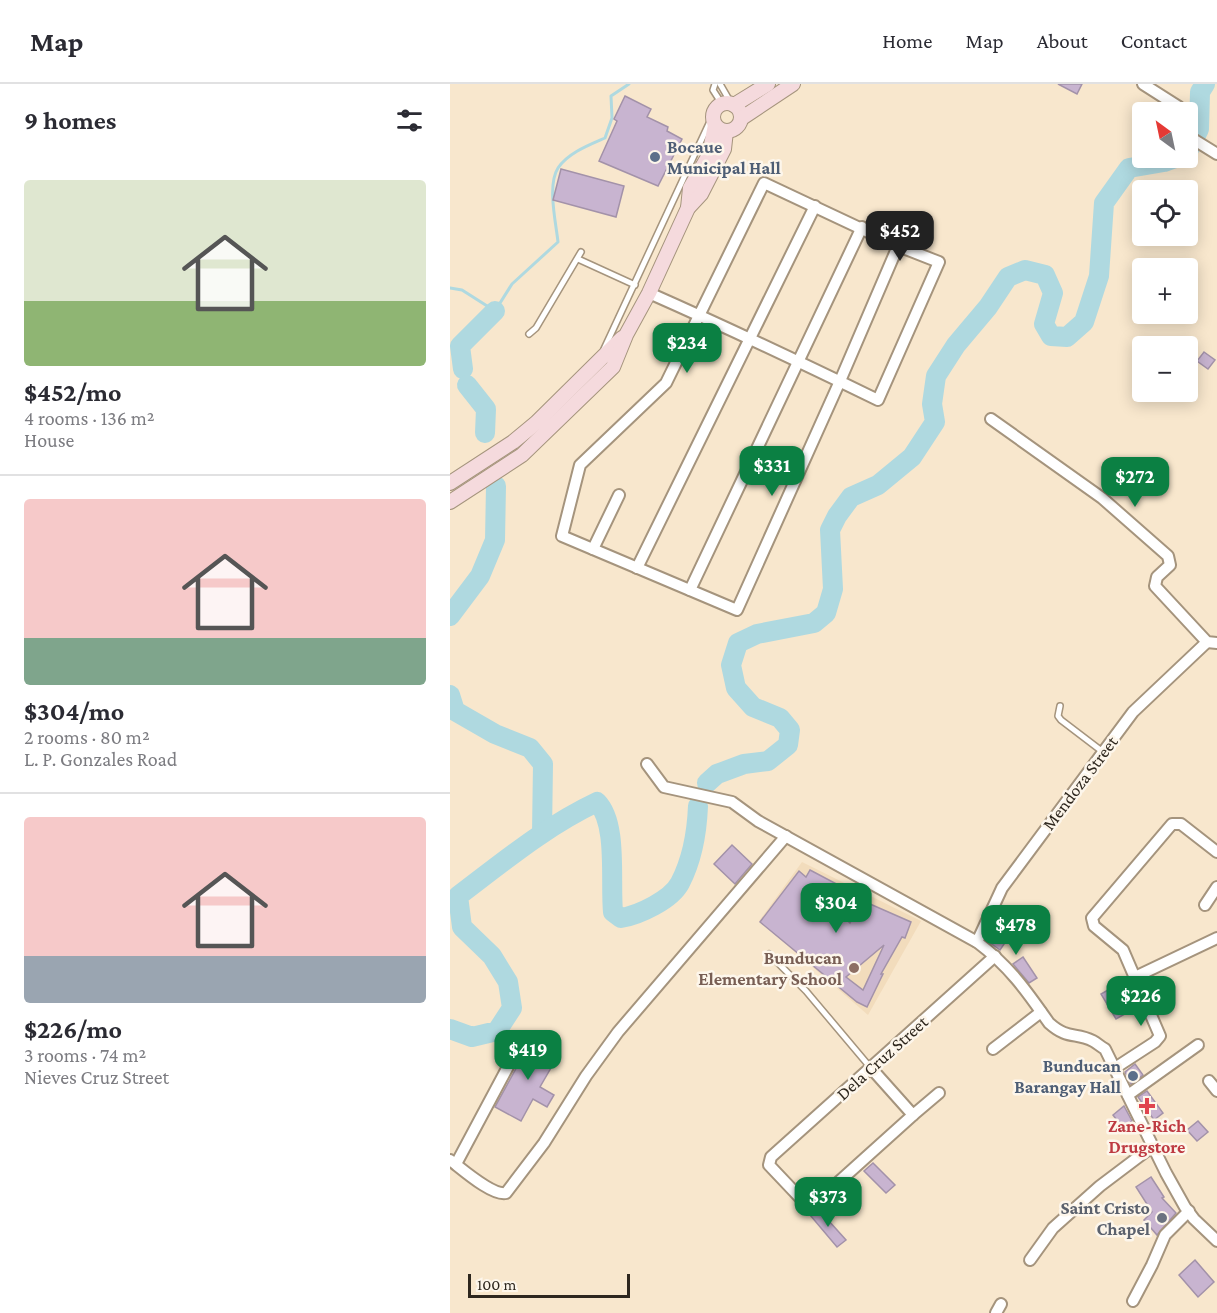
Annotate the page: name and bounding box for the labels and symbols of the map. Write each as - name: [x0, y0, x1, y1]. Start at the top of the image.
- north arrow: [1132, 102, 1198, 168]
- place label: Bocaue Municipal Hall: [667, 137, 781, 178]
- marker: Bocaue Municipal Hall: [648, 150, 662, 164]
- pin: $452: [864, 211, 936, 262]
- pin: $234: [651, 323, 723, 374]
- pin: $331: [736, 446, 808, 497]
- pin: $272: [1099, 457, 1171, 508]
- street label: Mendoza Street: [1038, 731, 1122, 834]
- pin: $304: [800, 883, 872, 934]
- pin: $478: [980, 905, 1052, 956]
- place label: Bunducan Elementary School: [698, 948, 843, 989]
- marker: Bunducan Elementary School: [847, 961, 861, 975]
- pin: $226: [1105, 976, 1177, 1027]
- street label: Dela Cruz Street: [832, 1011, 933, 1104]
- pin: $419: [492, 1030, 564, 1081]
- place label: Bunducan Barangay Hall: [1014, 1056, 1122, 1097]
- marker: Bunducan Barangay Hall: [1126, 1069, 1140, 1083]
- marker: Zane-Rich Drugstore: [1140, 1099, 1154, 1113]
- place label: Zane-Rich Drugstore: [1108, 1116, 1187, 1157]
- pin: $373: [792, 1177, 864, 1228]
- place label: Saint Cristo Chapel: [1060, 1198, 1150, 1239]
- marker: Saint Cristo Chapel: [1155, 1211, 1169, 1225]
- scale bar: [468, 1271, 630, 1298]

